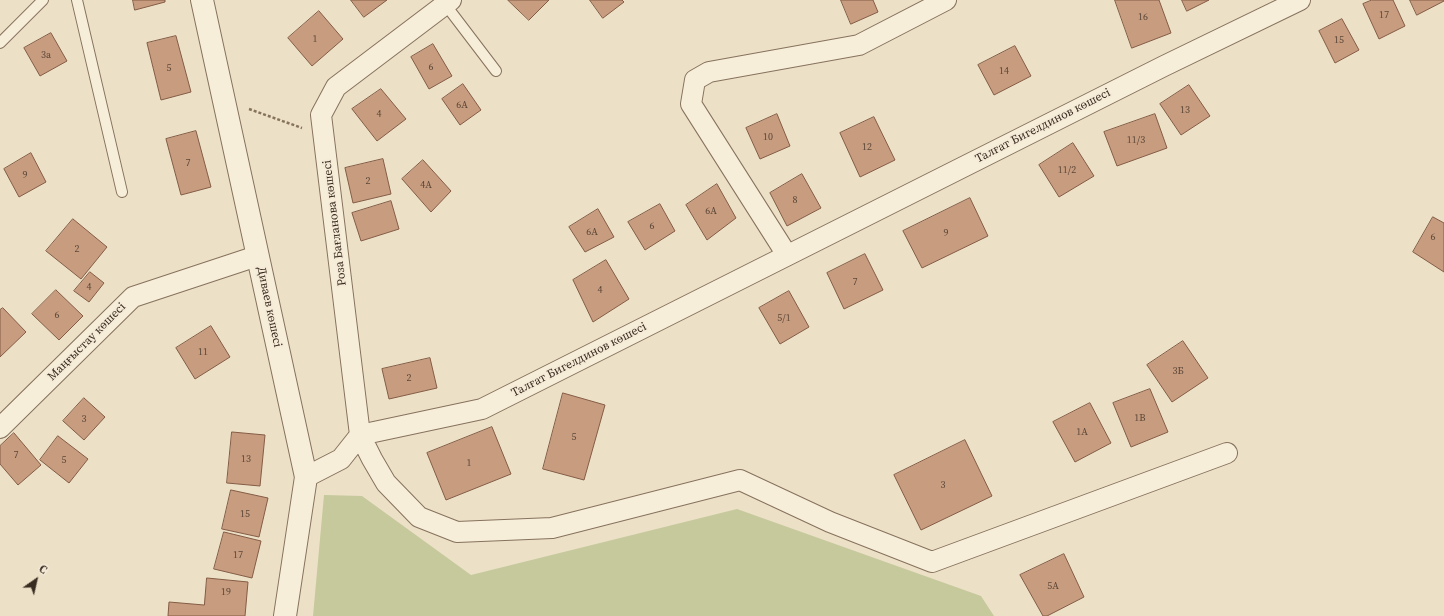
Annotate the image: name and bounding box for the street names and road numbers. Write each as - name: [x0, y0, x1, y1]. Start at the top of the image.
- street label: Талғат Бигелдинов көшесі: [973, 86, 1113, 166]
- street label: Роза Бағланова көшесі: [320, 159, 350, 287]
- street label: Диваев көшесі: [253, 265, 285, 349]
- street label: Маңғыстау көшесі: [45, 300, 129, 384]
- street label: Талғат Бигелдинов көшесі: [509, 320, 649, 400]

